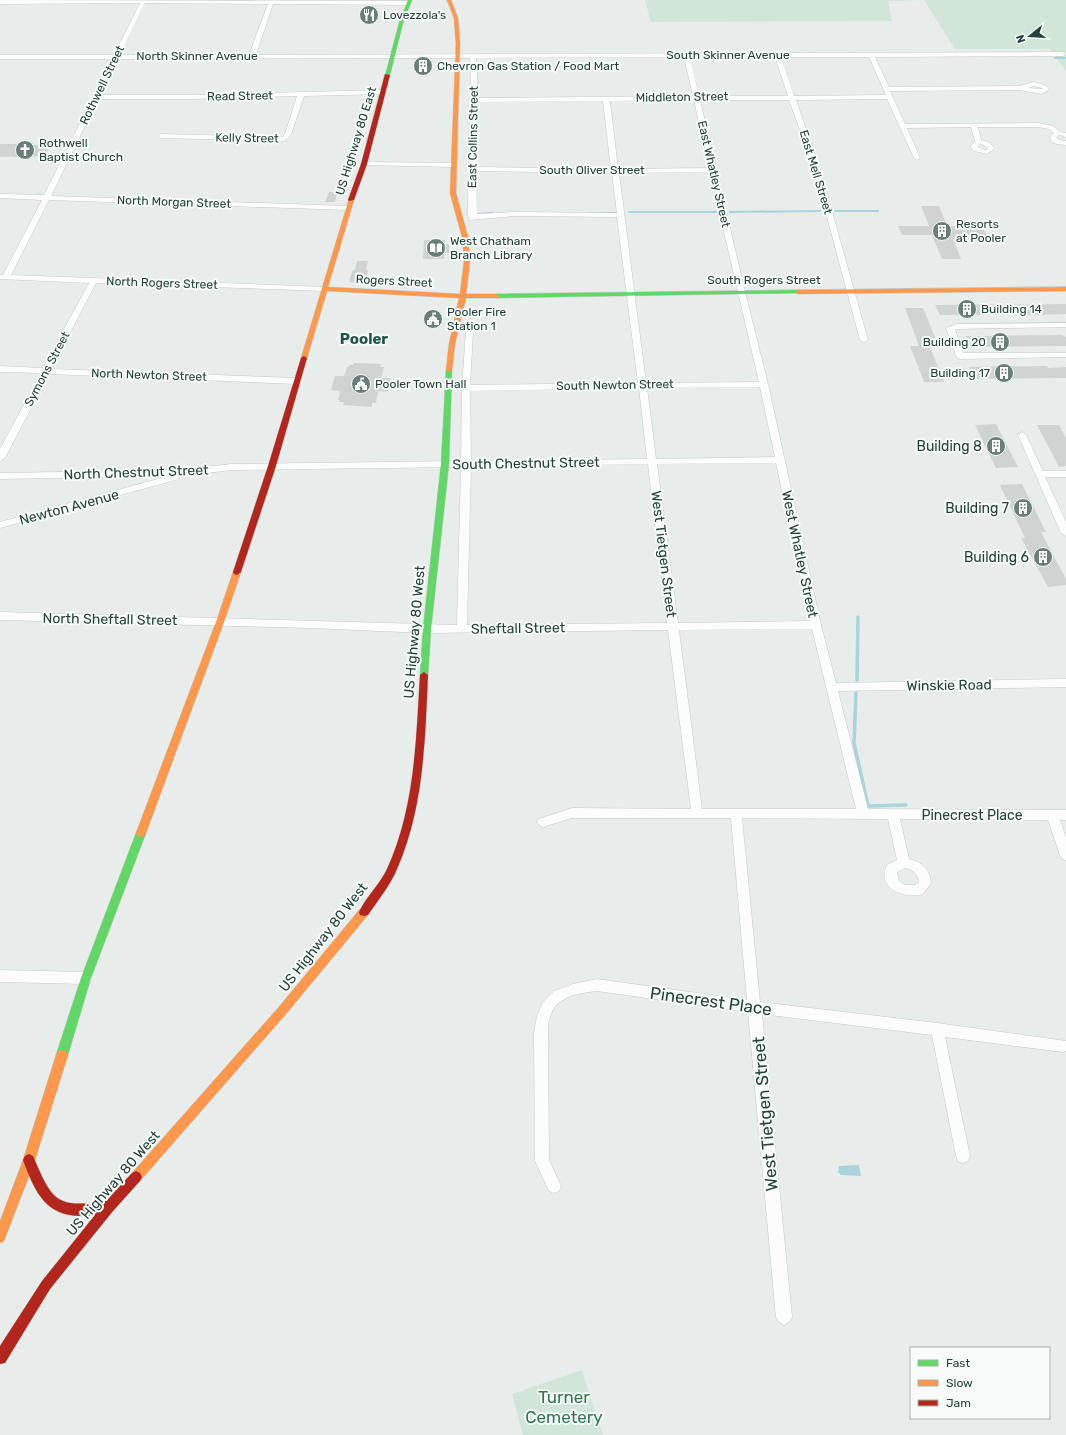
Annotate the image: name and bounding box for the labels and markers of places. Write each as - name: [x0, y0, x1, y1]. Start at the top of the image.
- restaurant icon: Lovezzola's: [358, 4, 380, 26]
- place label: Lovezzola's: [383, 8, 446, 22]
- building icon: Chevron Gas Station / Food Mart: [412, 55, 434, 77]
- place label: Chevron Gas Station / Food Mart: [437, 59, 619, 73]
- place label: Rothwell Baptist Church: [39, 136, 123, 164]
- church icon: Rothwell Baptist Church: [14, 139, 36, 161]
- place label: Resorts at Pooler: [956, 217, 1006, 245]
- building icon: Resorts at Pooler: [931, 220, 953, 242]
- place label: West Chatham Branch Library: [450, 234, 533, 262]
- library icon: West Chatham Branch Library: [425, 237, 447, 259]
- building icon: Building 14: [956, 298, 978, 320]
- place label: Building 14: [981, 302, 1043, 316]
- place label: Pooler Fire Station 1: [447, 305, 507, 333]
- public building icon: Pooler Fire Station 1: [422, 308, 444, 330]
- building icon: Building 20: [989, 331, 1011, 353]
- place label: Building 20: [923, 335, 986, 349]
- building icon: Building 17: [993, 362, 1015, 384]
- place label: Building 17: [930, 366, 990, 380]
- public building icon: Pooler Town Hall: [350, 373, 372, 395]
- place label: Pooler Town Hall: [375, 377, 466, 391]
- building icon: Building 8: [985, 435, 1007, 457]
- place label: Building 8: [917, 438, 982, 455]
- building icon: Building 7: [1012, 497, 1034, 519]
- place label: Building 7: [945, 500, 1009, 517]
- building icon: Building 6: [1032, 546, 1054, 568]
- place label: Building 6: [964, 549, 1029, 566]

